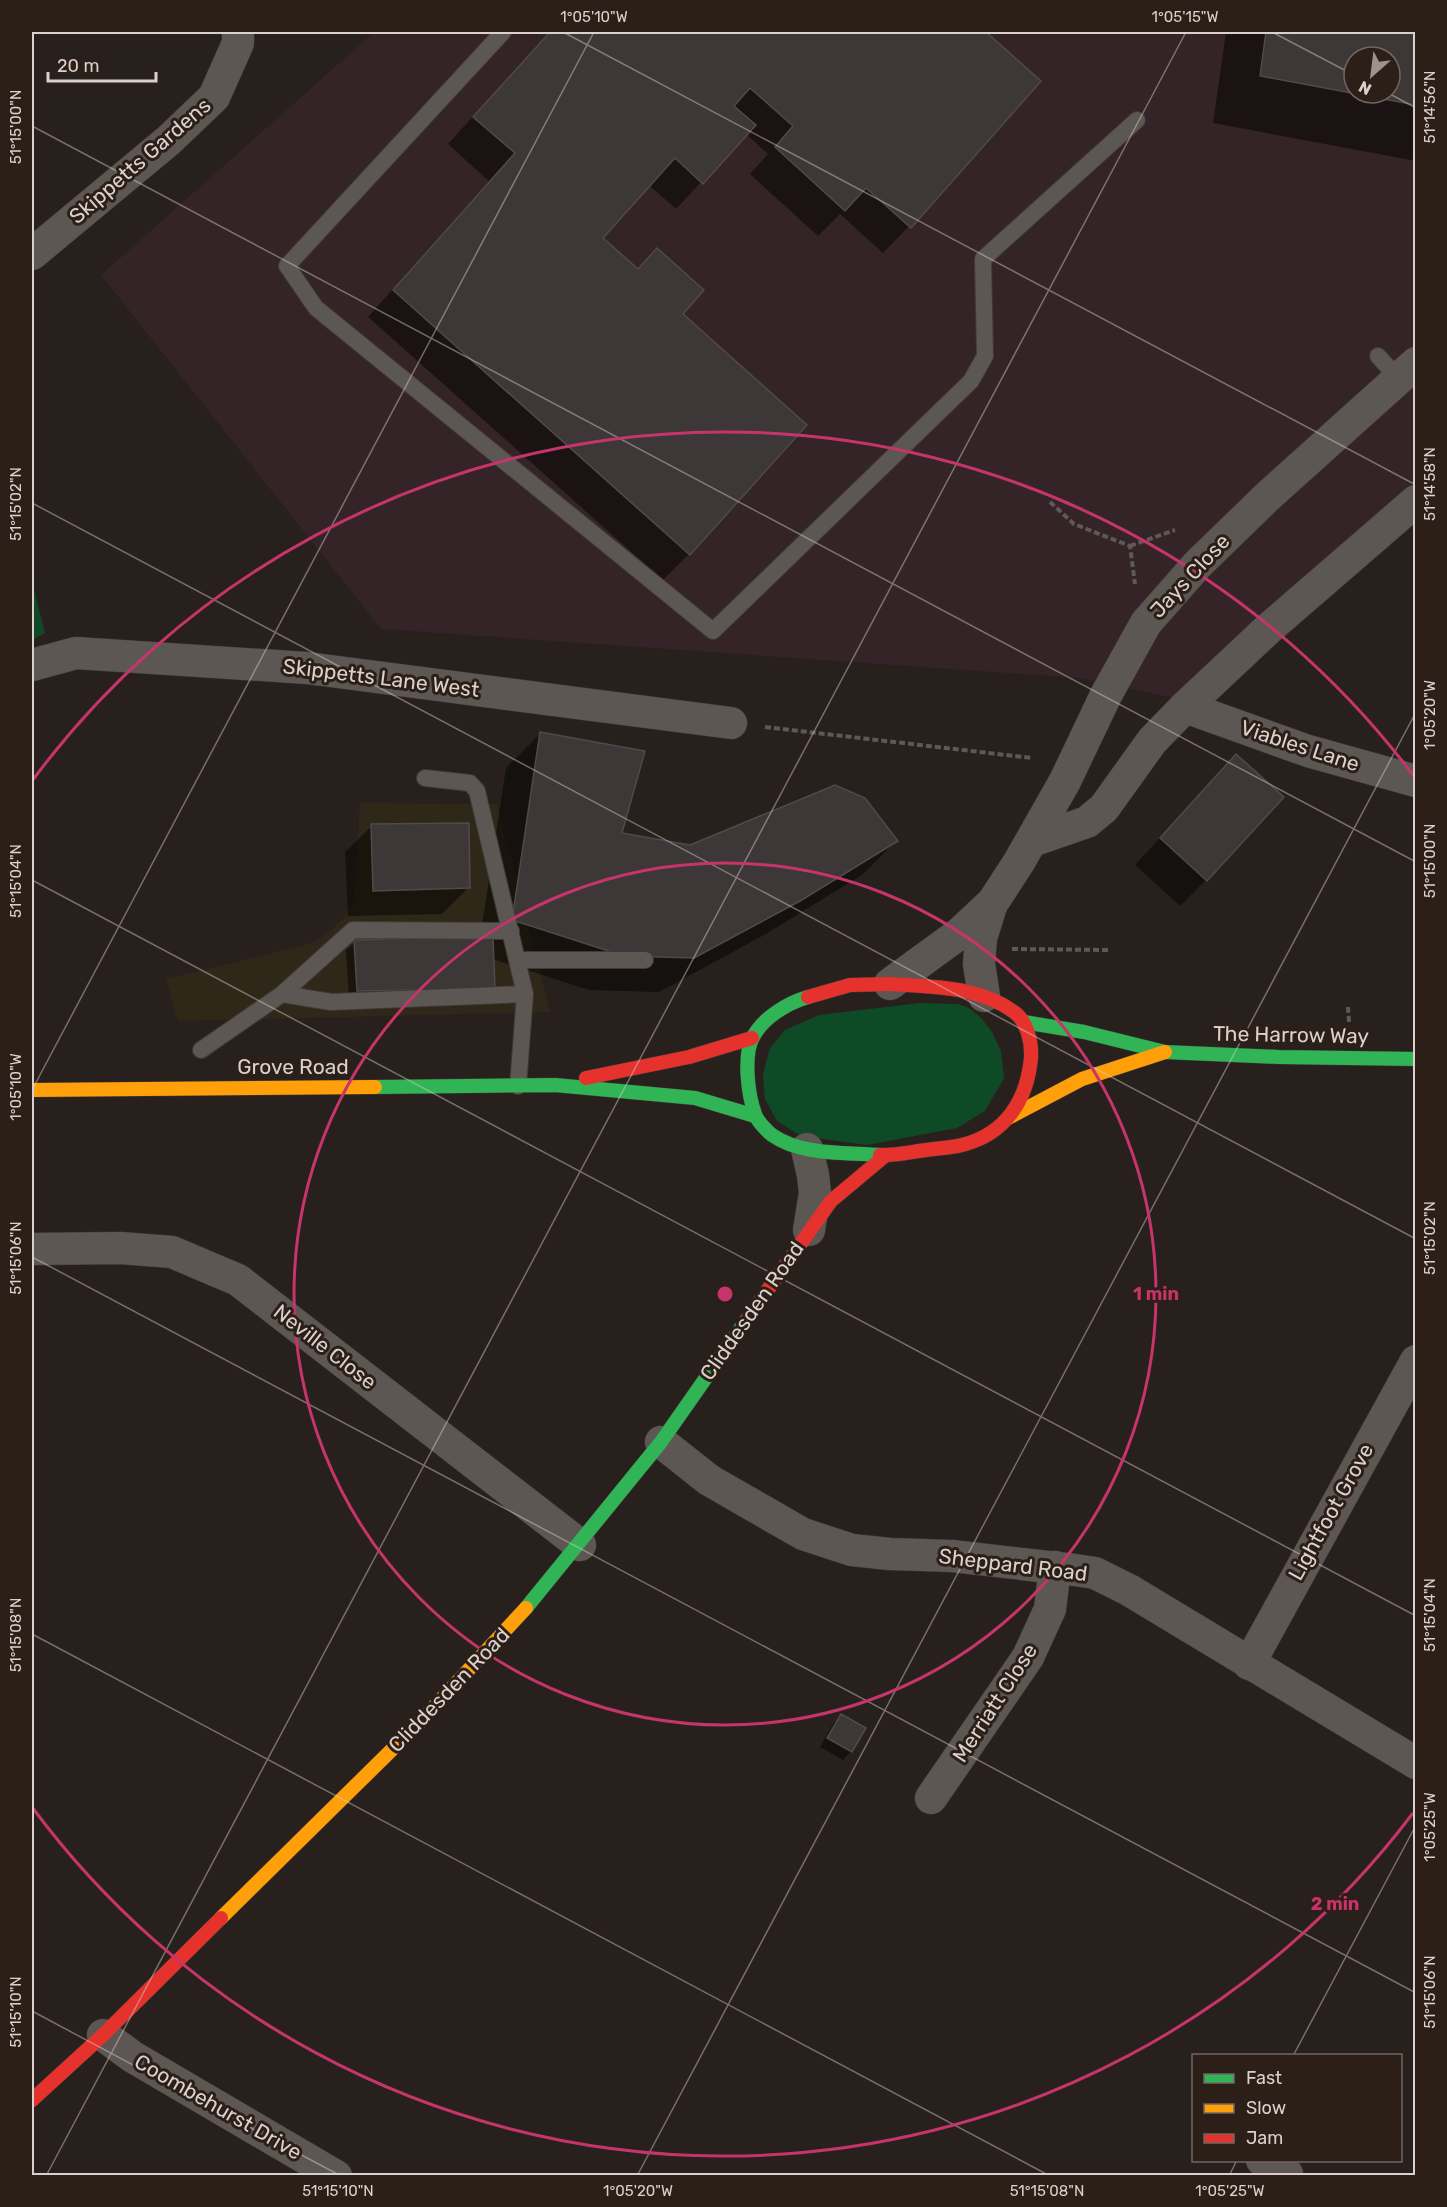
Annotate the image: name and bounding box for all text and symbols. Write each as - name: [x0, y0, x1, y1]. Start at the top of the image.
- text: 1°05'10"W: [560, 8, 628, 26]
- text: 1°05'15"W: [1152, 8, 1218, 26]
- scale bar: [48, 45, 156, 83]
- north arrow: [1342, 45, 1402, 105]
- text: 20 m: [57, 55, 99, 77]
- text: 51°14'56"N: [1421, 70, 1439, 144]
- text: N: [1356, 77, 1375, 99]
- text: 51°15'00"N: [7, 90, 25, 164]
- street label: Skippetts Gardens: [64, 92, 216, 229]
- text: 51°14'58"N: [1421, 447, 1439, 521]
- text: 51°15'02"N: [7, 467, 25, 541]
- street label: Jays Close: [1145, 529, 1235, 623]
- street label: Skippetts Lane West: [281, 653, 481, 702]
- text: 1°05'20"W: [1421, 680, 1439, 750]
- street label: Viables Lane: [1238, 715, 1363, 776]
- text: 51°15'00"N: [1421, 824, 1439, 898]
- text: 51°15'04"N: [7, 844, 25, 918]
- street label: The Harrow Way: [1213, 1021, 1370, 1048]
- text: 1°05'10"W: [7, 1053, 25, 1121]
- street label: Grove Road: [237, 1054, 349, 1079]
- text: 51°15'02"N: [1421, 1201, 1439, 1275]
- text: 51°15'06"N: [7, 1221, 25, 1295]
- street label: Cliddesden Road: [694, 1237, 809, 1385]
- text: 1 min: [1133, 1283, 1179, 1305]
- centre of rings: [715, 1284, 735, 1304]
- street label: Neville Close: [269, 1299, 382, 1394]
- street label: Lightfoot Grove: [1283, 1439, 1378, 1584]
- street label: Sheppard Road: [937, 1543, 1089, 1586]
- text: 51°15'04"N: [1421, 1578, 1439, 1652]
- text: 51°15'08"N: [7, 1598, 25, 1672]
- street label: Cliddesden Road: [383, 1622, 514, 1757]
- street label: Merriatt Close: [947, 1639, 1042, 1767]
- text: 1°05'25"W: [1421, 1792, 1439, 1862]
- text: 2 min: [1311, 1893, 1359, 1915]
- text: 51°15'06"N: [1421, 1955, 1439, 2029]
- text: 51°15'10"N: [7, 1976, 25, 2048]
- street label: Coombehurst Drive: [130, 2048, 306, 2165]
- legend: [1192, 2054, 1402, 2162]
- text: Fast: [1246, 2067, 1282, 2089]
- text: Slow: [1246, 2097, 1286, 2119]
- text: Jam: [1246, 2127, 1283, 2149]
- text: 51°15'10"N: [302, 2182, 374, 2200]
- text: 1°05'20"W: [603, 2182, 673, 2200]
- text: 51°15'08"N: [1010, 2182, 1084, 2200]
- text: 1°05'25"W: [1195, 2182, 1265, 2200]

